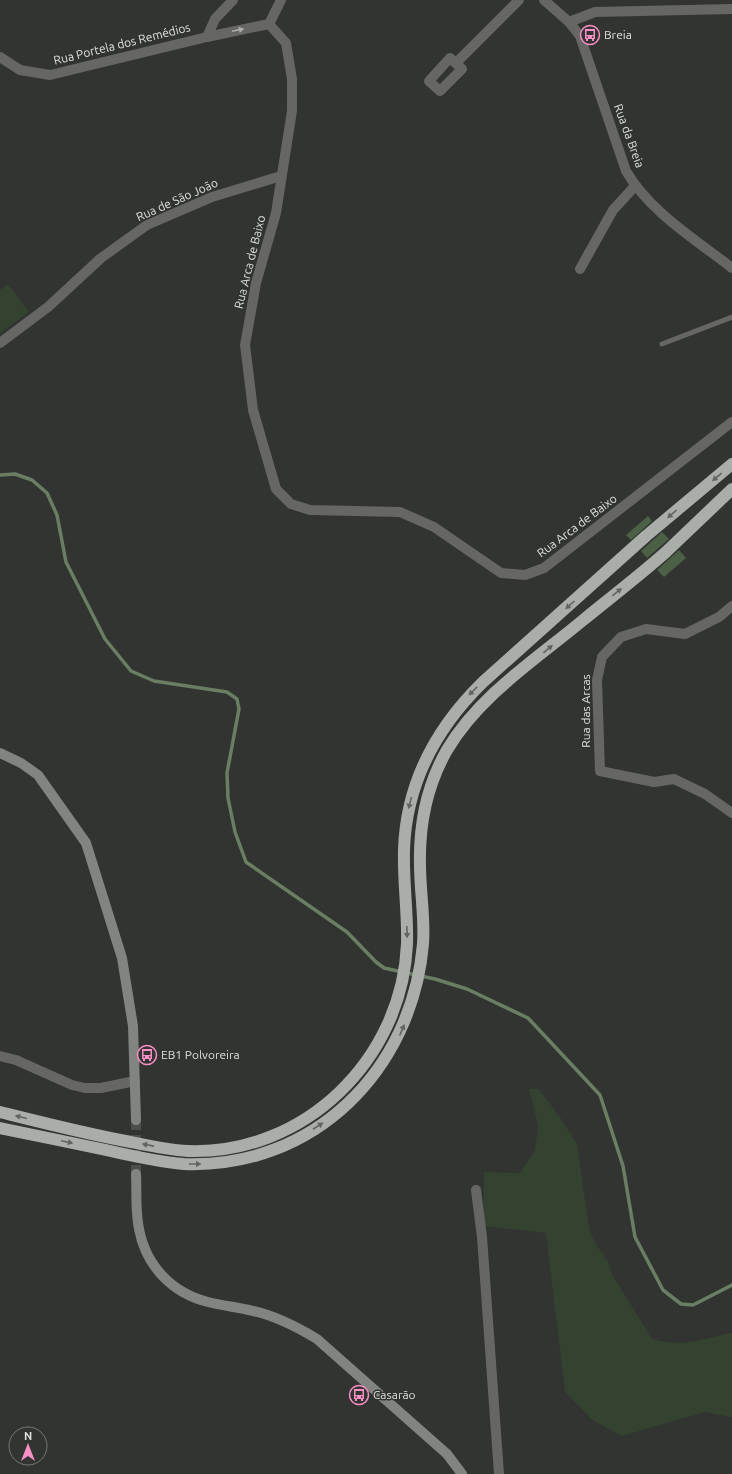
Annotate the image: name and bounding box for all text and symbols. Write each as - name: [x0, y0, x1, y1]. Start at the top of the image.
- street label: Rua Portela dos Remédios: [52, 20, 192, 67]
- bus stop icon: Breia: [579, 24, 601, 46]
- one-way arrow: [232, 27, 244, 33]
- place label: Breia: [604, 28, 632, 41]
- street label: Rua da Breia: [612, 102, 647, 170]
- street label: Rua de São João: [134, 176, 220, 223]
- street label: Rua Arca de Baixo: [232, 214, 267, 310]
- one-way arrow: [712, 472, 722, 481]
- street label: Rua Arca de Baixo: [534, 491, 619, 560]
- one-way arrow: [667, 510, 678, 519]
- one-way arrow: [612, 588, 622, 597]
- one-way arrow: [565, 600, 575, 610]
- one-way arrow: [542, 645, 553, 654]
- street label: Rua das Arcas: [579, 674, 592, 748]
- one-way arrow: [468, 686, 478, 696]
- one-way arrow: [407, 797, 413, 809]
- one-way arrow: [403, 926, 410, 938]
- one-way arrow: [399, 1023, 405, 1035]
- bus stop icon: EB1 Polvoreira: [136, 1044, 158, 1066]
- place label: EB1 Polvoreira: [161, 1048, 240, 1061]
- one-way arrow: [14, 1114, 27, 1120]
- one-way arrow: [312, 1123, 323, 1130]
- one-way arrow: [61, 1140, 73, 1146]
- one-way arrow: [141, 1142, 154, 1148]
- one-way arrow: [189, 1161, 202, 1167]
- bus stop icon: Casarão: [348, 1384, 370, 1406]
- place label: Casarão: [373, 1388, 416, 1401]
- north arrow: [8, 1426, 48, 1466]
- text: N: [24, 1430, 32, 1442]

